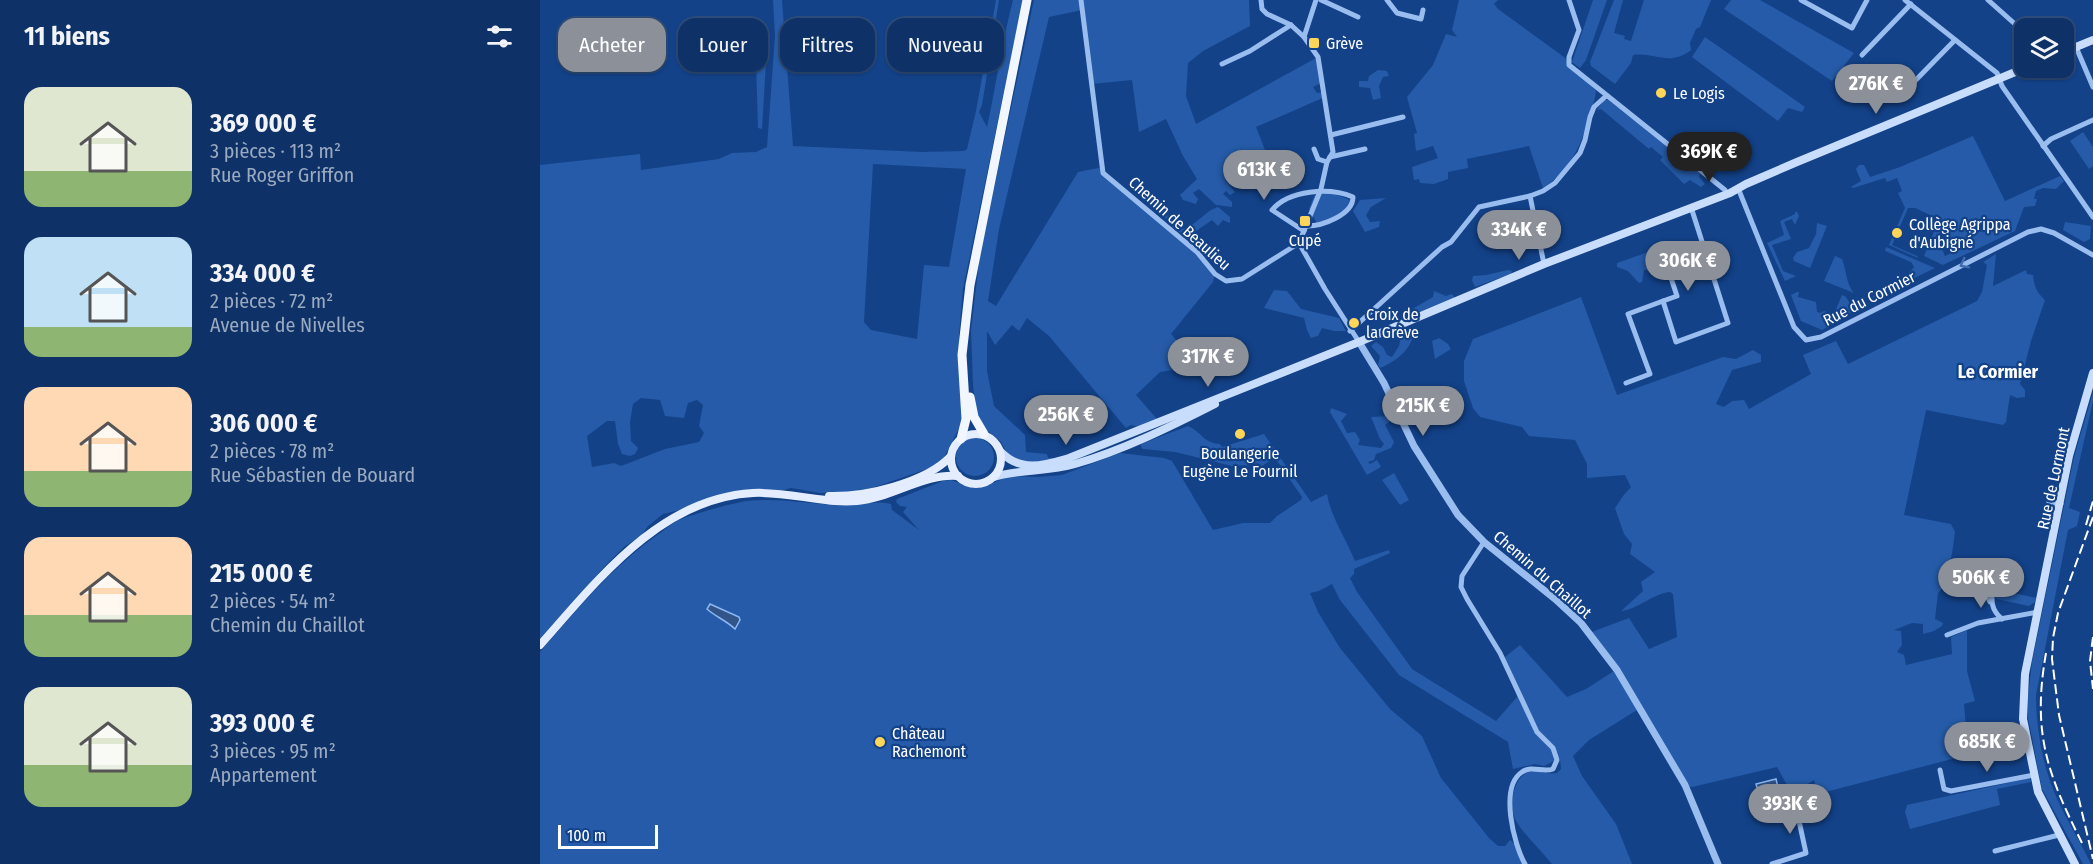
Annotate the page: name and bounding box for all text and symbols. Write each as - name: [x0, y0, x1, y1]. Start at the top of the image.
- chip: Acheter: [558, 18, 666, 72]
- chip: Louer: [678, 18, 768, 72]
- chip: Filtres: [780, 18, 875, 72]
- chip: Nouveau: [887, 18, 1004, 72]
- map controls: [2014, 18, 2074, 78]
- button: layers: [2014, 18, 2074, 78]
- icon: filters: [483, 20, 516, 53]
- text: 11 biens: [24, 21, 110, 52]
- place label: Grève: [1326, 34, 1363, 53]
- marker: Grève: [1307, 36, 1321, 50]
- pin: 276K €: [1827, 64, 1925, 115]
- text: 276K €: [1849, 71, 1903, 95]
- place label: Le Logis: [1673, 84, 1725, 103]
- marker: Le Logis: [1654, 86, 1668, 100]
- text: 369 000 €: [210, 108, 316, 139]
- icon: home: [72, 111, 144, 183]
- pin: 369K €: [1660, 132, 1758, 183]
- text: 3 pièces · 113 m²: [210, 139, 341, 163]
- text: 369K €: [1681, 139, 1737, 163]
- pin: 613K €: [1215, 150, 1313, 201]
- text: 613K €: [1237, 157, 1291, 181]
- text: Rue Roger Griffon: [210, 163, 354, 187]
- street label: Chemin de Beaulieu: [1125, 173, 1234, 274]
- pin: 334K €: [1470, 210, 1568, 261]
- marker: Cupé: [1298, 214, 1312, 228]
- place label: Collège Agrippa d'Aubigné: [1909, 215, 2011, 252]
- text: 334K €: [1491, 217, 1547, 241]
- marker: Collège Agrippa d'Aubigné: [1890, 226, 1904, 240]
- place label: Cupé: [1289, 231, 1321, 250]
- pin: 306K €: [1639, 241, 1737, 292]
- text: 306K €: [1659, 248, 1717, 272]
- one-way arrow: [1960, 257, 1971, 269]
- text: 334 000 €: [210, 258, 315, 289]
- icon: home: [72, 261, 144, 333]
- street label: Rue du Cormier: [1820, 267, 1919, 330]
- text: 2 pièces · 72 m²: [210, 289, 333, 313]
- place label: Croix de la Grève: [1366, 305, 1419, 342]
- text: Avenue de Nivelles: [210, 313, 365, 337]
- marker: Croix de la Grève: [1347, 316, 1361, 330]
- pin: 317K €: [1159, 337, 1257, 388]
- text: 317K €: [1182, 344, 1234, 368]
- district label: Le Cormier: [1958, 361, 2039, 383]
- pin: 215K €: [1374, 386, 1472, 437]
- text: 215K €: [1396, 393, 1450, 417]
- pin: 256K €: [1017, 395, 1115, 446]
- text: 256K €: [1038, 402, 1094, 426]
- text: 306 000 €: [210, 408, 317, 439]
- icon: home: [72, 411, 144, 483]
- street label: Rue de Lormont: [2033, 424, 2074, 531]
- marker: Boulangerie Eugène Le Fournil: [1233, 427, 1247, 441]
- text: 2 pièces · 78 m²: [210, 439, 334, 463]
- place label: Boulangerie Eugène Le Fournil: [1183, 444, 1297, 481]
- text: Rue Sébastien de Bouard: [210, 463, 415, 487]
- street label: Chemin du Chaillot: [1490, 527, 1596, 623]
- text: 215 000 €: [210, 558, 313, 589]
- pin: 506K €: [1932, 558, 2030, 609]
- icon: home: [72, 561, 144, 633]
- text: 506K €: [1952, 565, 2010, 589]
- text: 2 pièces · 54 m²: [210, 589, 335, 613]
- text: Chemin du Chaillot: [210, 613, 365, 637]
- text: 393 000 €: [210, 708, 315, 739]
- icon: home: [72, 711, 144, 783]
- pin: 685K €: [1938, 722, 2036, 773]
- place label: Château Rachemont: [892, 724, 967, 761]
- text: 685K €: [1958, 729, 2016, 753]
- marker: Château Rachemont: [873, 735, 887, 749]
- text: 3 pièces · 95 m²: [210, 739, 336, 763]
- text: Appartement: [210, 763, 317, 787]
- pin: 393K €: [1741, 784, 1839, 835]
- text: 393K €: [1762, 791, 1818, 815]
- scale bar: [558, 822, 658, 850]
- text: 100 m: [567, 826, 606, 845]

